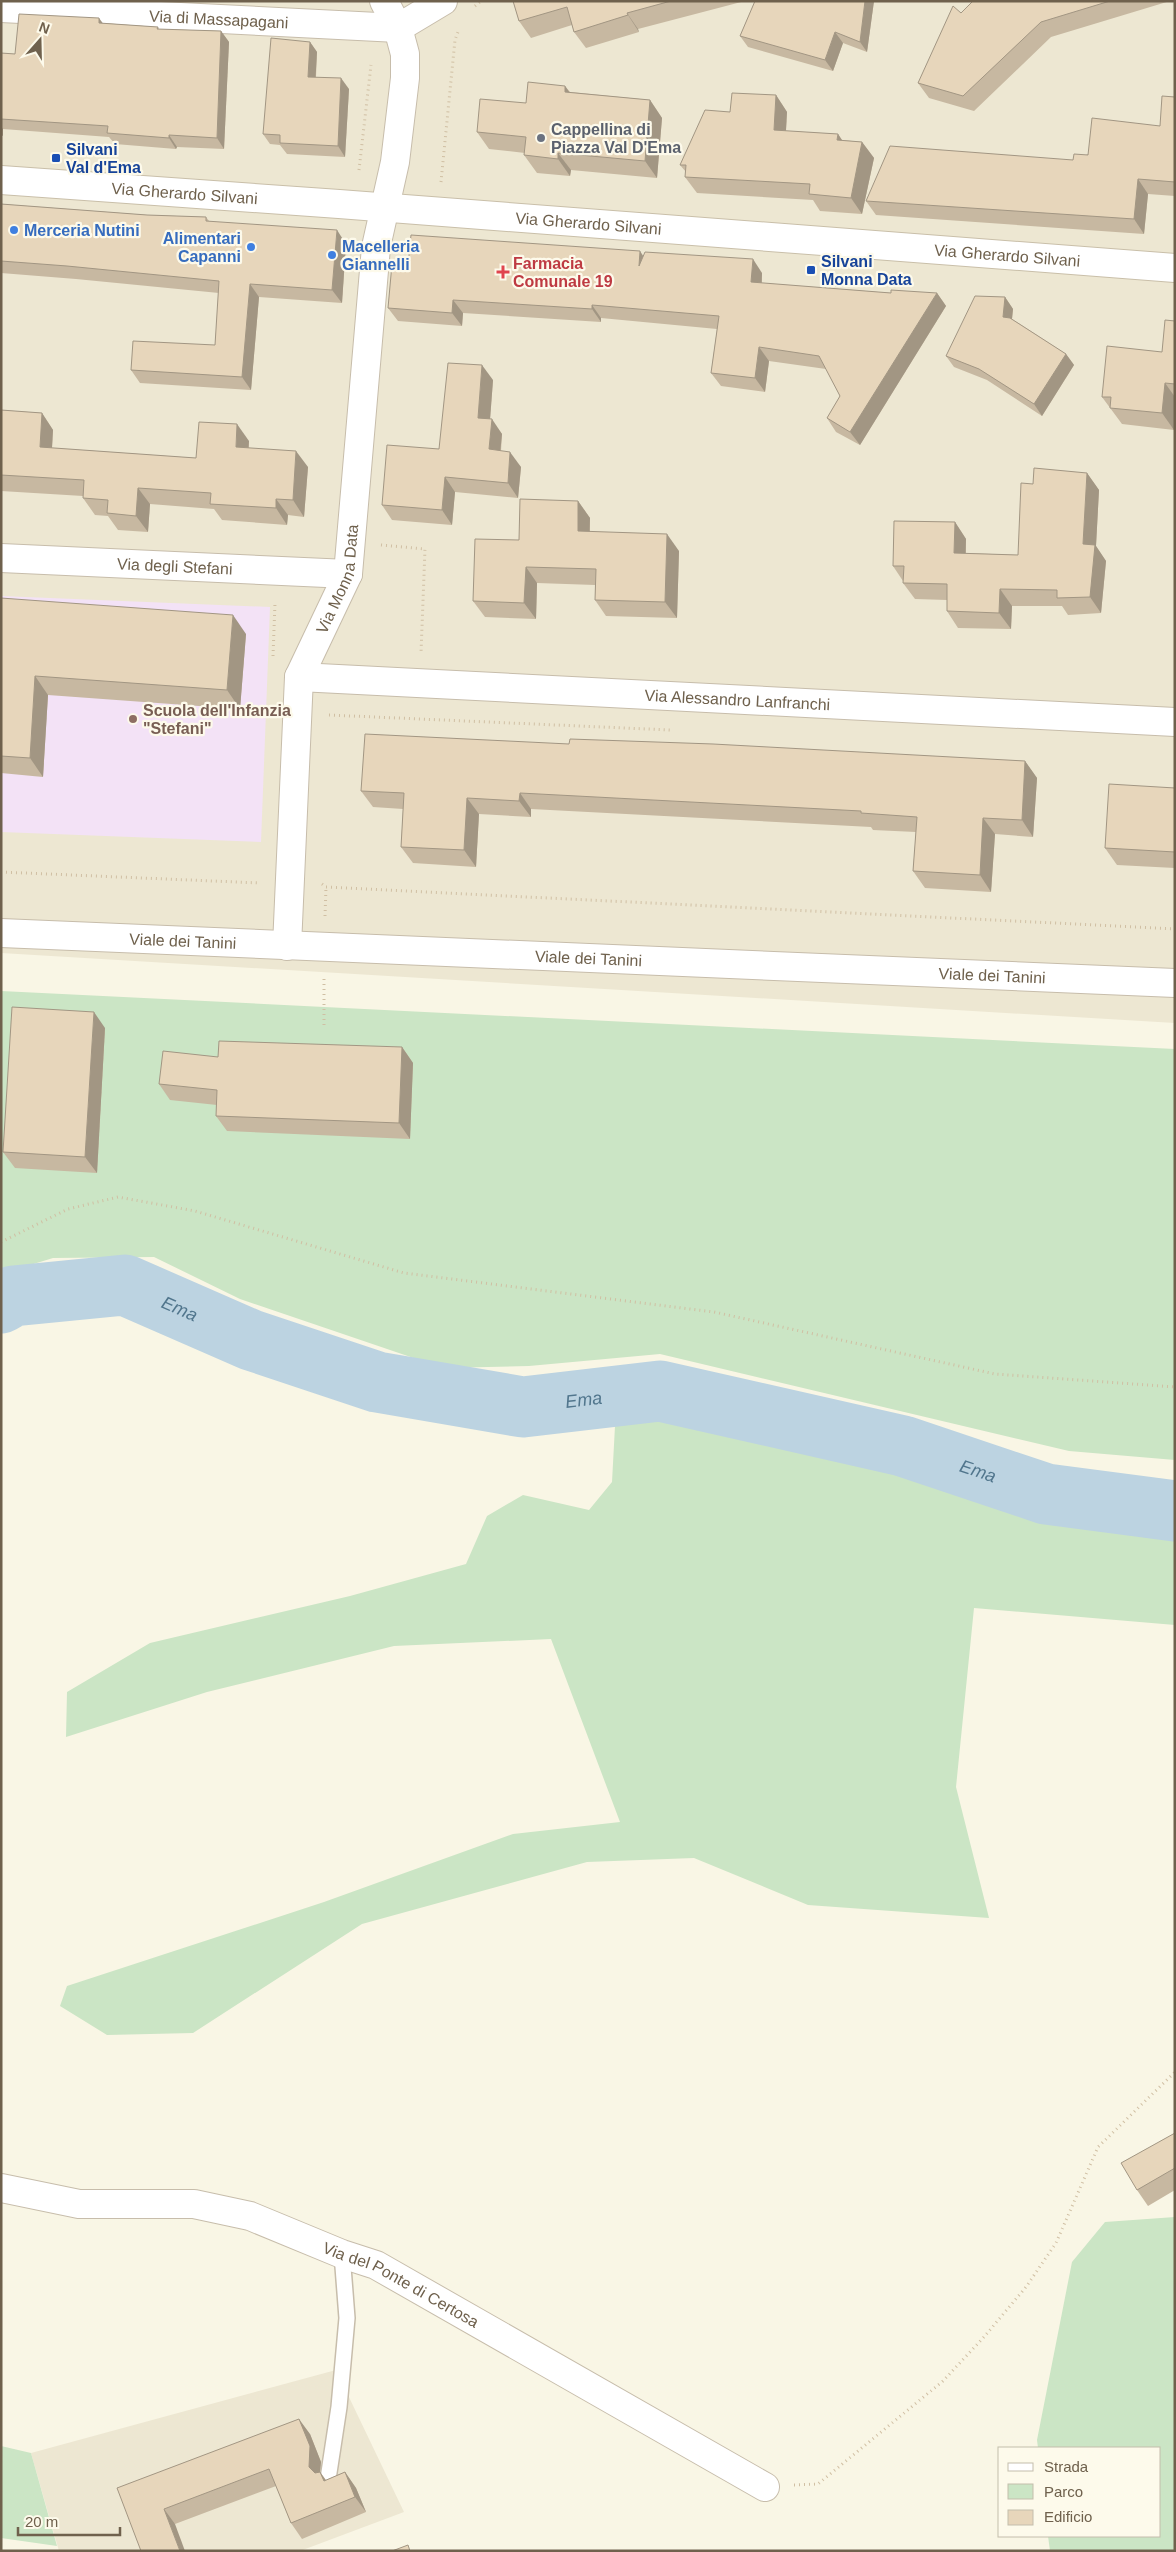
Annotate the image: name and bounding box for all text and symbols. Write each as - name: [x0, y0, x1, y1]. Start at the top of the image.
- street label: Via di Massapagani: [149, 7, 289, 31]
- north arrow: [15, 15, 65, 65]
- text: N: [37, 19, 52, 37]
- place label: Cappellina di Piazza Val D'Ema: [551, 121, 681, 156]
- marker: Cappellina di Piazza Val D'Ema: [535, 132, 547, 144]
- place label: Silvani Val d'Ema: [66, 141, 141, 176]
- marker: Silvani Val d'Ema: [50, 152, 62, 164]
- street label: Via Gherardo Silvani: [111, 180, 258, 207]
- street label: Via Gherardo Silvani: [515, 210, 662, 238]
- place label: Merceria Nutini: [24, 222, 140, 239]
- marker: Merceria Nutini: [8, 224, 20, 236]
- place label: Alimentari Capanni: [163, 230, 241, 265]
- place label: Macelleria Giannelli: [342, 238, 419, 273]
- marker: Alimentari Capanni: [245, 241, 257, 253]
- street label: Via Gherardo Silvani: [933, 242, 1081, 270]
- marker: Macelleria Giannelli: [326, 249, 338, 261]
- place label: Silvani Monna Data: [821, 253, 912, 288]
- place label: Farmacia Comunale 19: [513, 255, 613, 290]
- marker: Silvani Monna Data: [805, 264, 817, 276]
- marker: Farmacia Comunale 19: [497, 266, 509, 278]
- street label: Via Monna Data: [313, 523, 361, 636]
- street label: Via degli Stefani: [117, 555, 233, 578]
- street label: Via Alessandro Lanfranchi: [644, 687, 831, 713]
- place label: Scuola dell'Infanzia "Stefani": [143, 702, 291, 737]
- marker: Scuola dell'Infanzia "Stefani": [127, 713, 139, 725]
- street label: Viale dei Tanini: [129, 930, 237, 952]
- street label: Viale dei Tanini: [535, 948, 642, 969]
- street label: Viale dei Tanini: [938, 965, 1046, 986]
- water label: Ema: [159, 1292, 201, 1325]
- water label: Ema: [564, 1388, 603, 1412]
- water label: Ema: [957, 1456, 999, 1487]
- street label: Via del Ponte di Certosa: [320, 2239, 482, 2331]
- legend: [998, 2447, 1161, 2537]
- text: Strada: [1044, 2458, 1089, 2475]
- text: Parco: [1044, 2483, 1083, 2500]
- scale bar: [18, 2504, 120, 2536]
- text: Edificio: [1044, 2508, 1092, 2525]
- text: 20 m: [25, 2513, 58, 2530]

